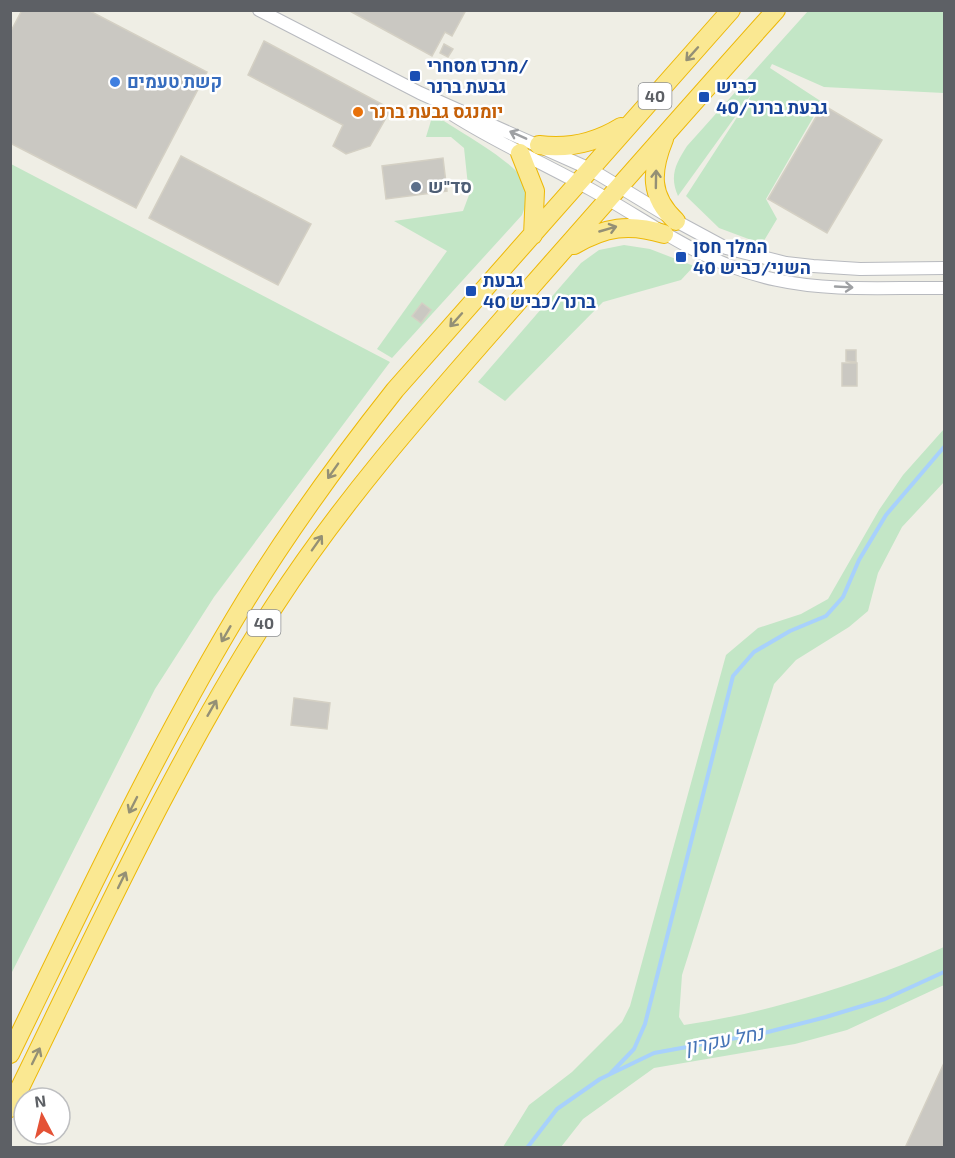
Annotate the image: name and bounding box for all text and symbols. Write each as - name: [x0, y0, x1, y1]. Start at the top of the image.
- one-way arrow: [685, 46, 699, 61]
- place label: מרכז מסחרי/ גבעת ברנר: [427, 54, 529, 97]
- marker: מרכז מסחרי/ גבעת ברנר: [408, 69, 422, 83]
- place label: קשת טעמים: [127, 70, 222, 92]
- marker: קשת טעמים: [108, 75, 122, 89]
- place label: כביש 40/גבעת ברנר: [716, 75, 828, 118]
- road number: 40: [638, 83, 672, 109]
- marker: כביש 40/גבעת ברנר: [697, 90, 711, 104]
- place label: יומנגס גבעת ברנר: [370, 100, 503, 122]
- marker: יומנגס גבעת ברנר: [351, 105, 365, 119]
- one-way arrow: [509, 129, 527, 141]
- one-way arrow: [650, 169, 661, 189]
- place label: סד"ש: [428, 175, 472, 197]
- marker: סד"ש: [409, 180, 423, 194]
- one-way arrow: [598, 223, 617, 234]
- place label: המלך חסן השני/כביש 40: [693, 235, 811, 278]
- marker: המלך חסן השני/כביש 40: [674, 250, 688, 264]
- place label: גבעת ברנר/כביש 40: [483, 269, 596, 312]
- one-way arrow: [834, 281, 853, 292]
- marker: גבעת ברנר/כביש 40: [464, 284, 478, 298]
- one-way arrow: [449, 312, 463, 327]
- one-way arrow: [327, 463, 339, 479]
- one-way arrow: [311, 536, 323, 552]
- road number: 40: [248, 610, 280, 636]
- one-way arrow: [220, 625, 232, 642]
- one-way arrow: [207, 700, 219, 717]
- one-way arrow: [126, 796, 138, 814]
- one-way arrow: [117, 872, 128, 890]
- water label: נחל עקרון: [682, 1019, 767, 1059]
- one-way arrow: [31, 1047, 43, 1065]
- north arrow: [12, 1086, 72, 1146]
- text: N: [33, 1090, 47, 1111]

